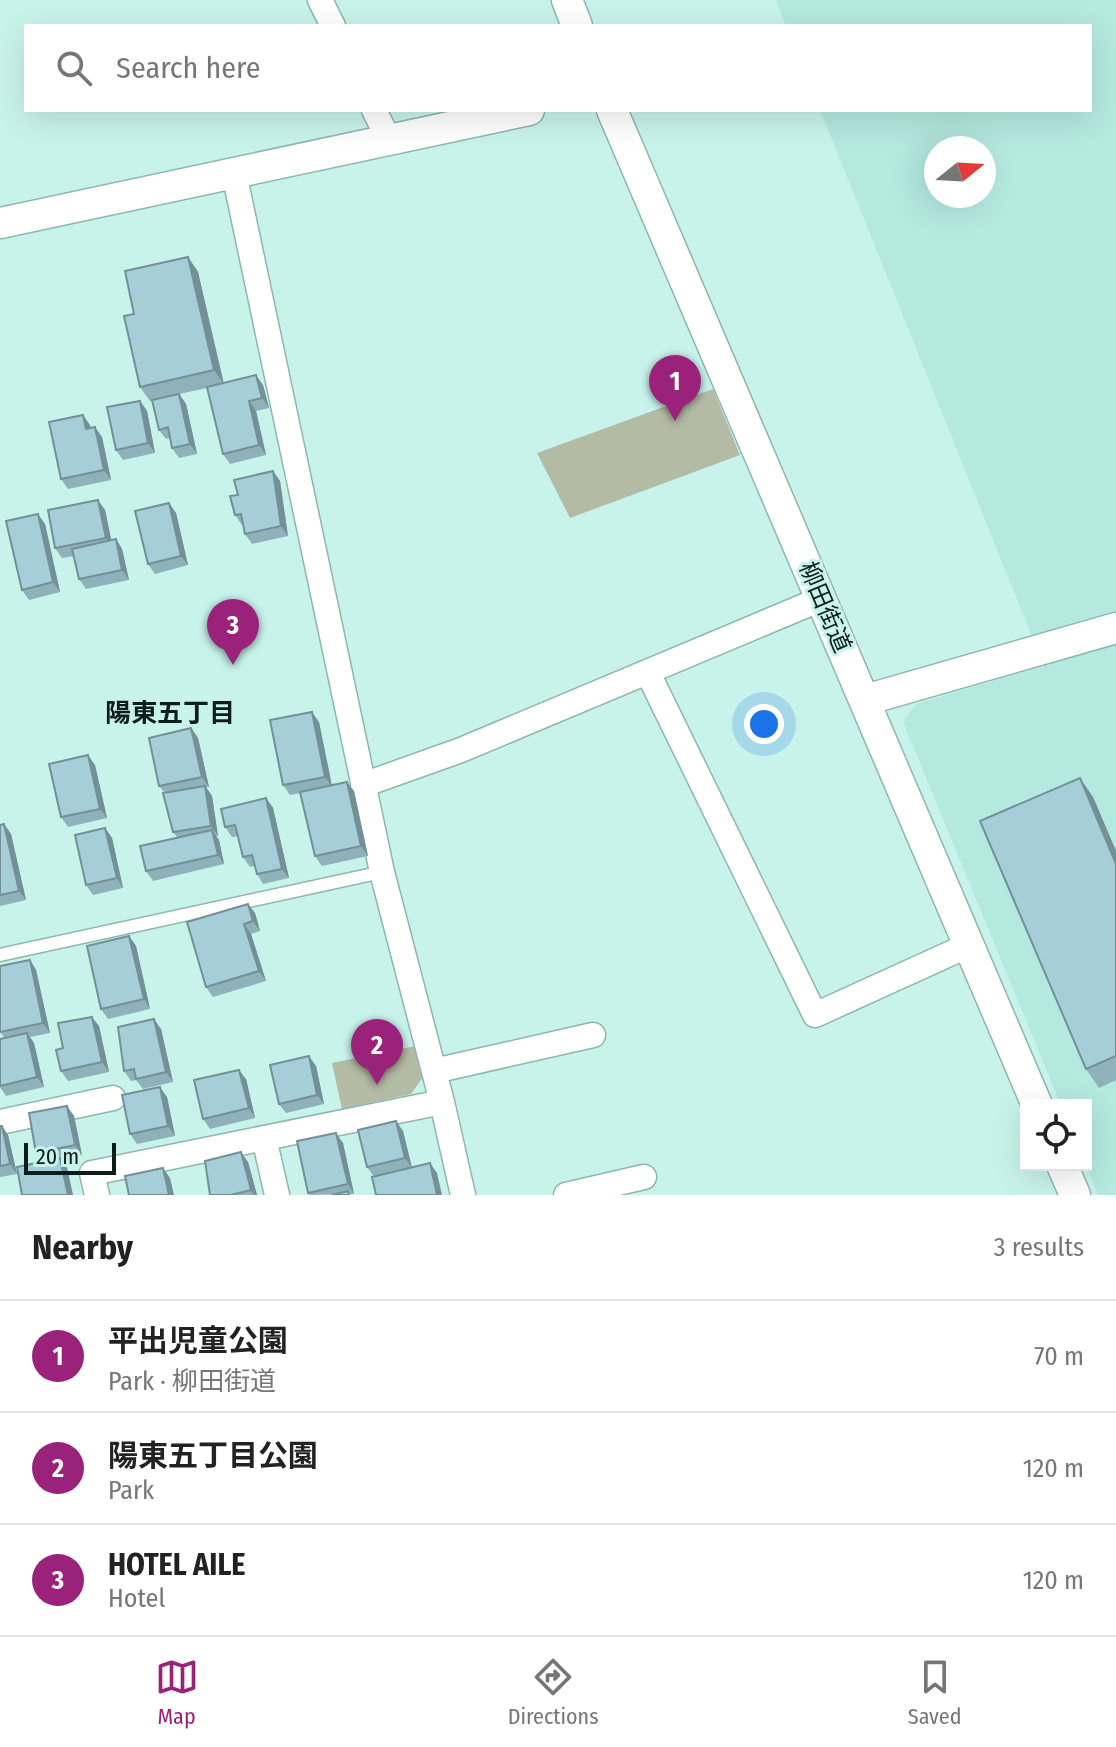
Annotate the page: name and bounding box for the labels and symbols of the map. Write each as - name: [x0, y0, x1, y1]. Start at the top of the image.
- north arrow: [924, 136, 996, 208]
- pin: 1: [649, 355, 701, 421]
- street label: 柳田街道: [793, 557, 857, 657]
- pin: 3: [207, 599, 259, 665]
- district label: 陽東五丁目: [105, 698, 235, 729]
- your location: [744, 704, 784, 744]
- pin: 2: [351, 1019, 403, 1085]
- scale bar: [24, 1139, 116, 1175]

